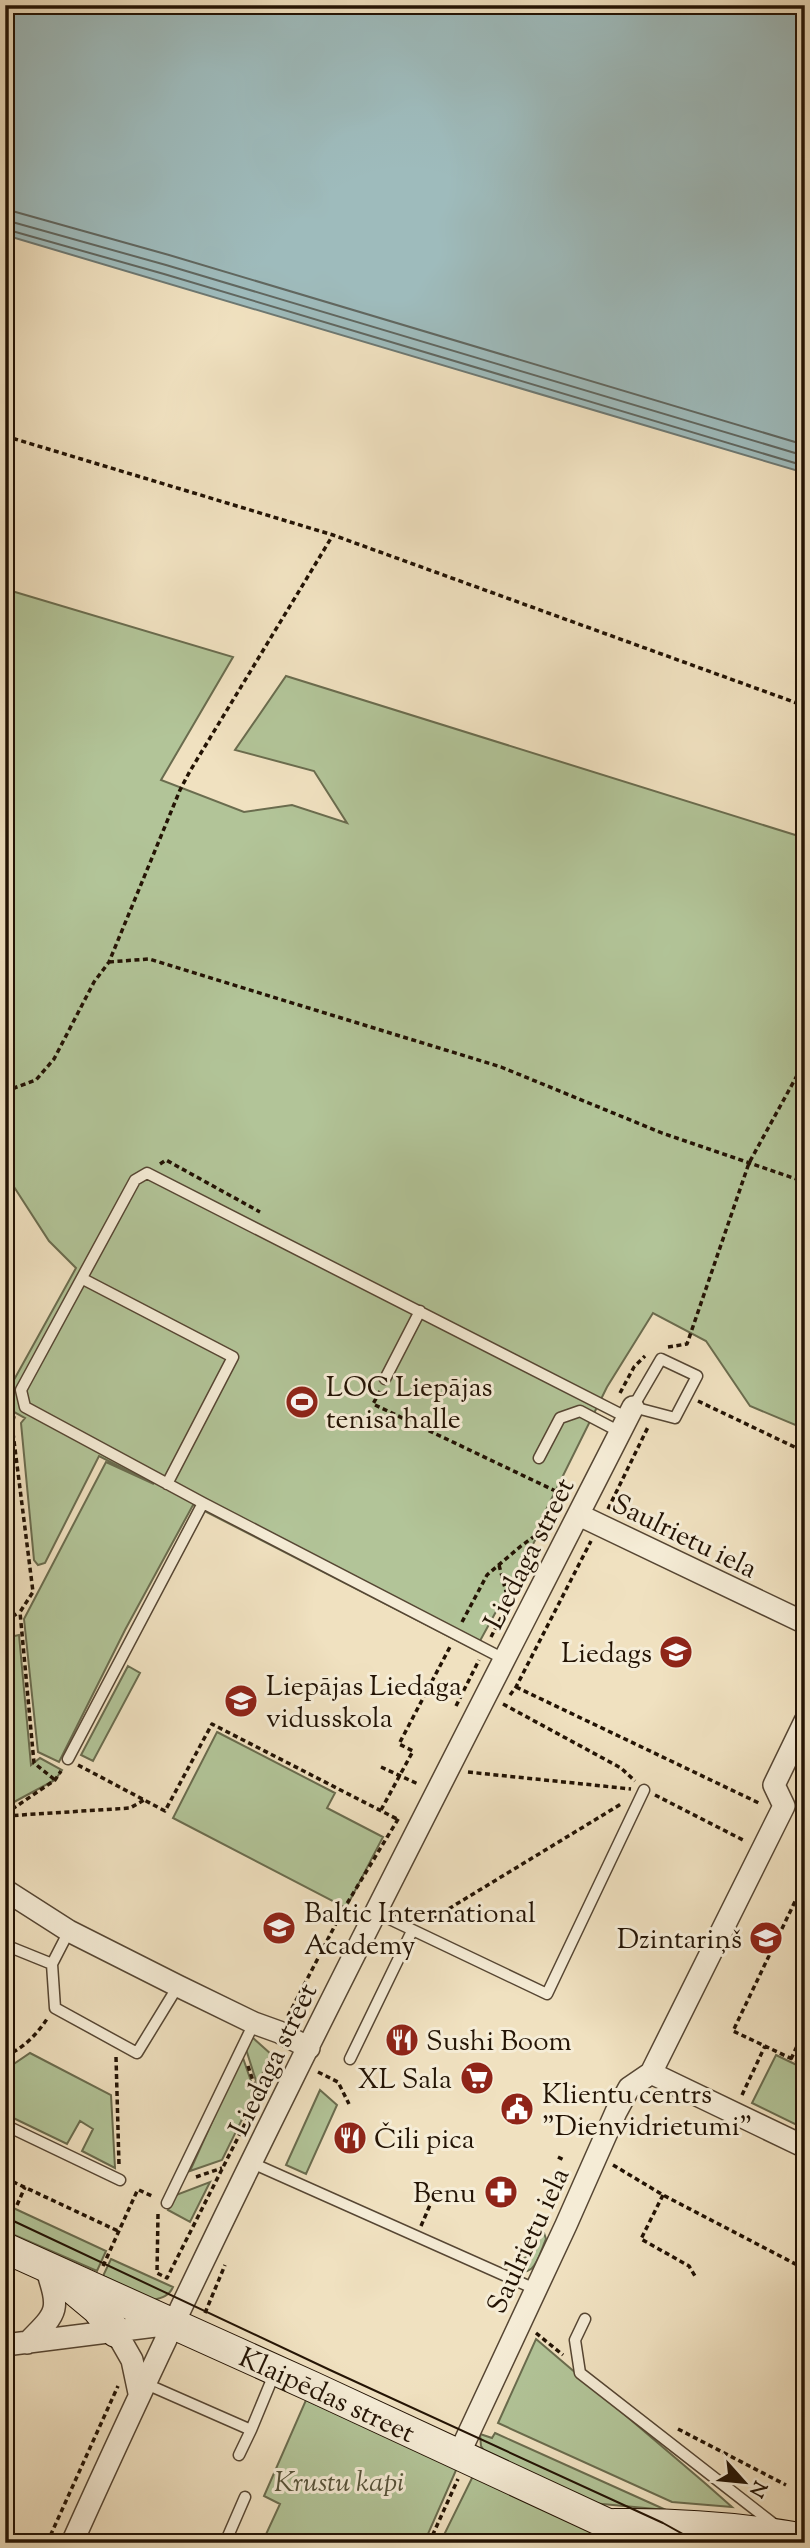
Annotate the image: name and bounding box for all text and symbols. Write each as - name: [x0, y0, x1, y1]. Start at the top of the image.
- place label: LOC Liepājas tenisa halle: [326, 1369, 493, 1441]
- sports icon: LOC Liepājas tenisa halle: [283, 1383, 321, 1421]
- street label: Liedaga street: [475, 1471, 586, 1637]
- street label: Saulrietu iela: [604, 1485, 763, 1590]
- school or university icon: Liedags: [657, 1633, 695, 1671]
- place label: Liedags: [561, 1635, 652, 1675]
- place label: Liepājas Liedaga vidusskola: [266, 1668, 462, 1740]
- school or university icon: Liepājas Liedaga vidusskola: [222, 1682, 260, 1720]
- place label: Baltic International Academy: [304, 1895, 536, 1967]
- school or university icon: Baltic International Academy: [260, 1909, 298, 1947]
- school or university icon: Dzintariņš: [747, 1919, 785, 1957]
- place label: Dzintariņš: [617, 1921, 742, 1961]
- street label: Liedaga street: [221, 1977, 329, 2143]
- restaurant icon: Sushi Boom: [383, 2021, 421, 2059]
- place label: Sushi Boom: [426, 2023, 572, 2063]
- supermarket icon: XL Sala: [458, 2059, 496, 2097]
- place label: XL Sala: [358, 2061, 452, 2101]
- place label: Klientu centrs "Dienvidrietumi": [542, 2076, 752, 2148]
- public building icon: Klientu centrs "Dienvidrietumi": [498, 2090, 536, 2128]
- restaurant icon: Čili pica: [331, 2119, 369, 2157]
- place label: Čili pica: [374, 2121, 475, 2161]
- street label: Saulrietu iela: [478, 2162, 581, 2321]
- pharmacy icon: Benu: [482, 2173, 520, 2211]
- place label: Benu: [413, 2175, 476, 2215]
- street label: Klaipēdas street: [232, 2339, 421, 2455]
- north arrow: [708, 2446, 778, 2516]
- park label: Krustu kapi: [274, 2464, 404, 2504]
- text: N: [741, 2476, 772, 2501]

